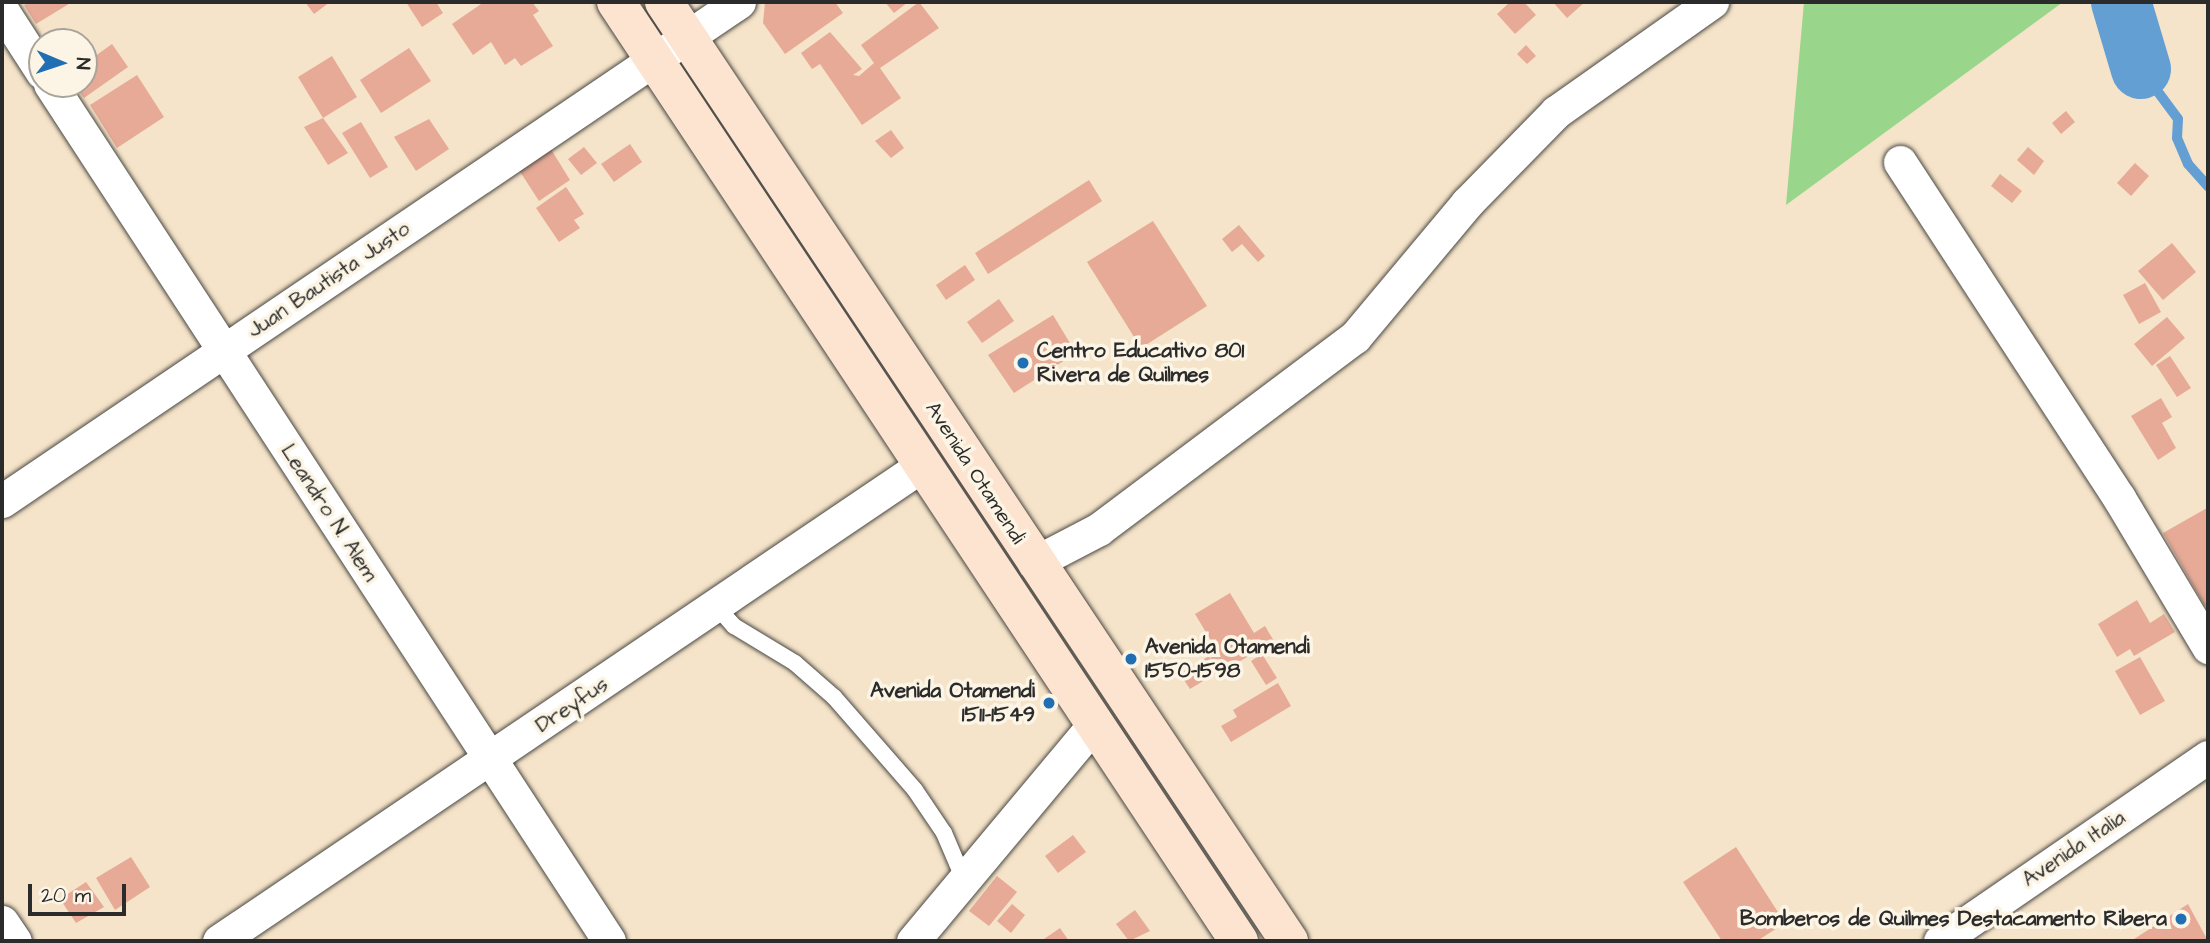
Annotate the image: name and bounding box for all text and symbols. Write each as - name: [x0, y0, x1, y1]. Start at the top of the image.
- north arrow: [28, 28, 98, 98]
- text: N: [69, 57, 96, 70]
- street label: Juan Bautista Justo: [243, 216, 415, 344]
- place label: Centro Educativo 801 Rivera de Quilmes: [1037, 338, 1244, 388]
- marker: Centro Educativo 801 Rivera de Quilmes: [1015, 355, 1031, 371]
- street label: Avenida Otamendi: [920, 397, 1030, 549]
- street label: Leandro N. Alem: [275, 440, 383, 586]
- place label: Avenida Otamendi 1550-1598: [1145, 634, 1310, 684]
- marker: Avenida Otamendi 1550-1598: [1123, 651, 1139, 667]
- street label: Dreyfus: [531, 672, 613, 738]
- place label: Avenida Otamendi 1511-1549: [870, 678, 1035, 728]
- marker: Avenida Otamendi 1511-1549: [1041, 695, 1057, 711]
- street label: Avenida Italia: [2018, 805, 2130, 893]
- scale bar: [32, 870, 130, 914]
- text: 20 m: [41, 881, 91, 910]
- place label: Bomberos de Quilmes Destacamento Ribera: [1740, 906, 2167, 932]
- marker: Bomberos de Quilmes Destacamento Ribera: [2173, 911, 2189, 927]

